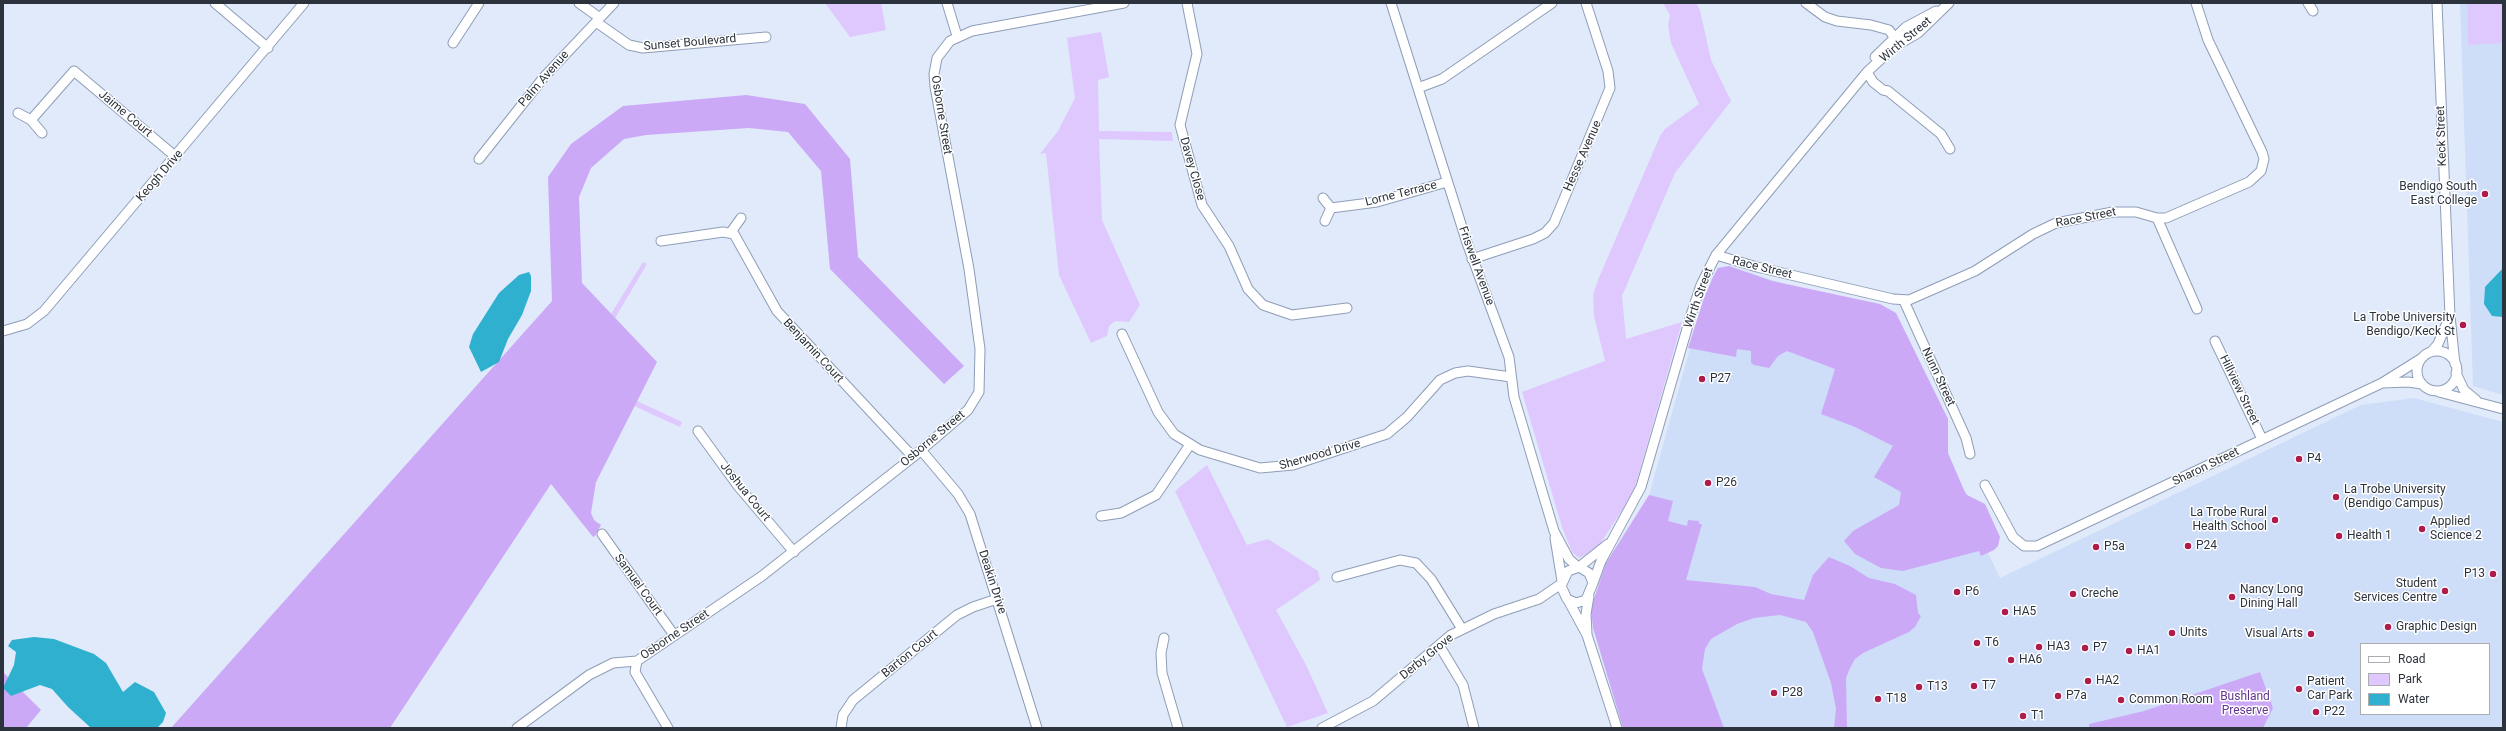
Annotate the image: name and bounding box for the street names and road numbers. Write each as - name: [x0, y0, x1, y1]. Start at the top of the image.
- street label: Wirth Street: [1877, 14, 1935, 66]
- street label: Sunset Boulevard: [643, 32, 737, 54]
- street label: Palm Avenue: [516, 48, 572, 110]
- street label: Osborne Street: [928, 75, 954, 155]
- street label: Jaime Court: [95, 87, 155, 141]
- street label: Keck Street: [2434, 105, 2450, 167]
- street label: Hesse Avenue: [1561, 118, 1605, 194]
- street label: Davey Close: [1176, 136, 1208, 202]
- street label: Keogh Drive: [134, 147, 186, 205]
- street label: Lorne Terrace: [1364, 178, 1438, 210]
- street label: Race Street: [2055, 205, 2117, 231]
- street label: Friswell Avenue: [1455, 224, 1497, 308]
- street label: Race Street: [1731, 254, 1793, 282]
- street label: Wirth Street: [1681, 266, 1717, 330]
- street label: Benjamin Court: [780, 316, 846, 386]
- street label: Nunn Street: [1918, 345, 1958, 409]
- street label: Hillview Street: [2216, 353, 2262, 427]
- street label: Osborne Street: [898, 408, 968, 470]
- street label: Sherwood Drive: [1278, 437, 1362, 473]
- street label: Sharon Street: [2170, 445, 2242, 489]
- street label: Joshua Court: [717, 460, 773, 524]
- street label: Deakin Drive: [975, 548, 1009, 616]
- street label: Samuel Court: [611, 551, 665, 619]
- street label: Osborne Street: [638, 607, 712, 663]
- street label: Barton Court: [879, 627, 941, 681]
- street label: Derby Grove: [1397, 631, 1457, 683]

